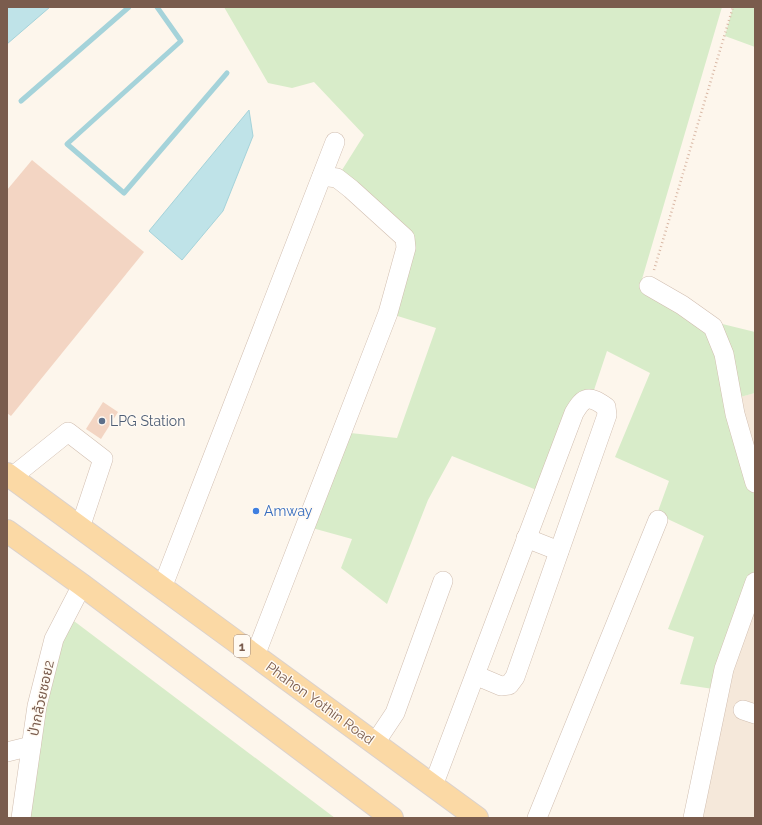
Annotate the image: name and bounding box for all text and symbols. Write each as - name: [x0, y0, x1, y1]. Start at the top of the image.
- place label: LPG Station: [110, 413, 185, 429]
- marker: LPG Station: [97, 416, 107, 426]
- place label: Amway: [264, 503, 313, 519]
- marker: Amway: [251, 506, 261, 516]
- road number: 1: [234, 635, 250, 657]
- street label: Phahon Yothin Road: [263, 658, 377, 748]
- street label: ป่ากล้วยซอย2: [25, 659, 57, 737]

